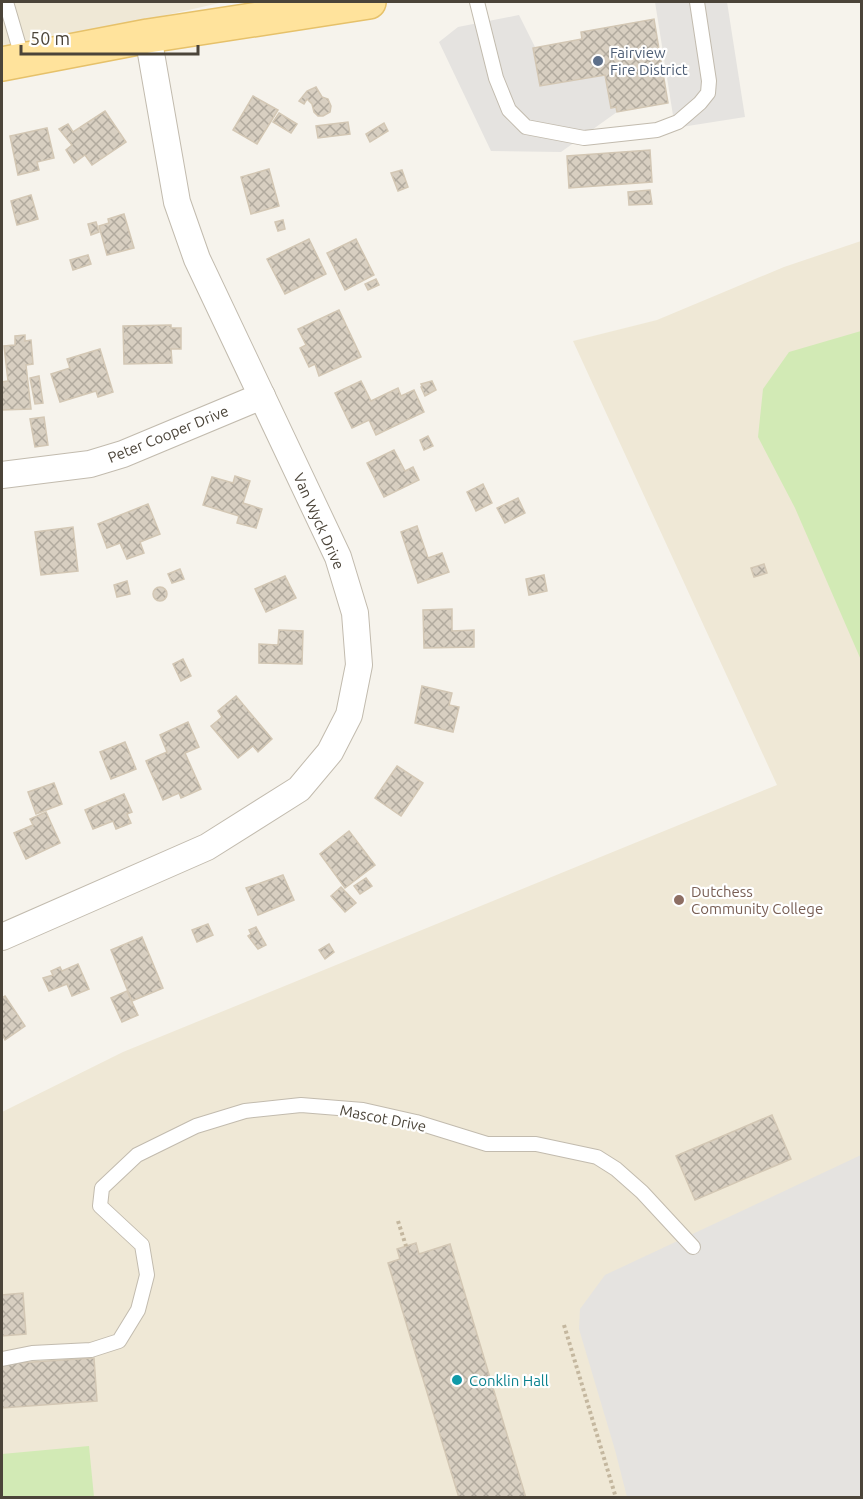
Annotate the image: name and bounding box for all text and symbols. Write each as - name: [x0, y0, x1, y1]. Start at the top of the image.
- scale bar: [21, 18, 198, 56]
- text: 50 m: [30, 28, 70, 48]
- place label: Fairview Fire District: [610, 44, 688, 78]
- marker: Fairview Fire District: [591, 54, 605, 68]
- street label: Peter Cooper Drive: [105, 402, 231, 466]
- street label: Van Wyck Drive: [290, 470, 348, 572]
- place label: Dutchess Community College: [691, 883, 823, 917]
- marker: Dutchess Community College: [672, 893, 686, 907]
- street label: Mascot Drive: [338, 1101, 428, 1135]
- place label: Conklin Hall: [469, 1372, 549, 1389]
- marker: Conklin Hall: [450, 1373, 464, 1387]

